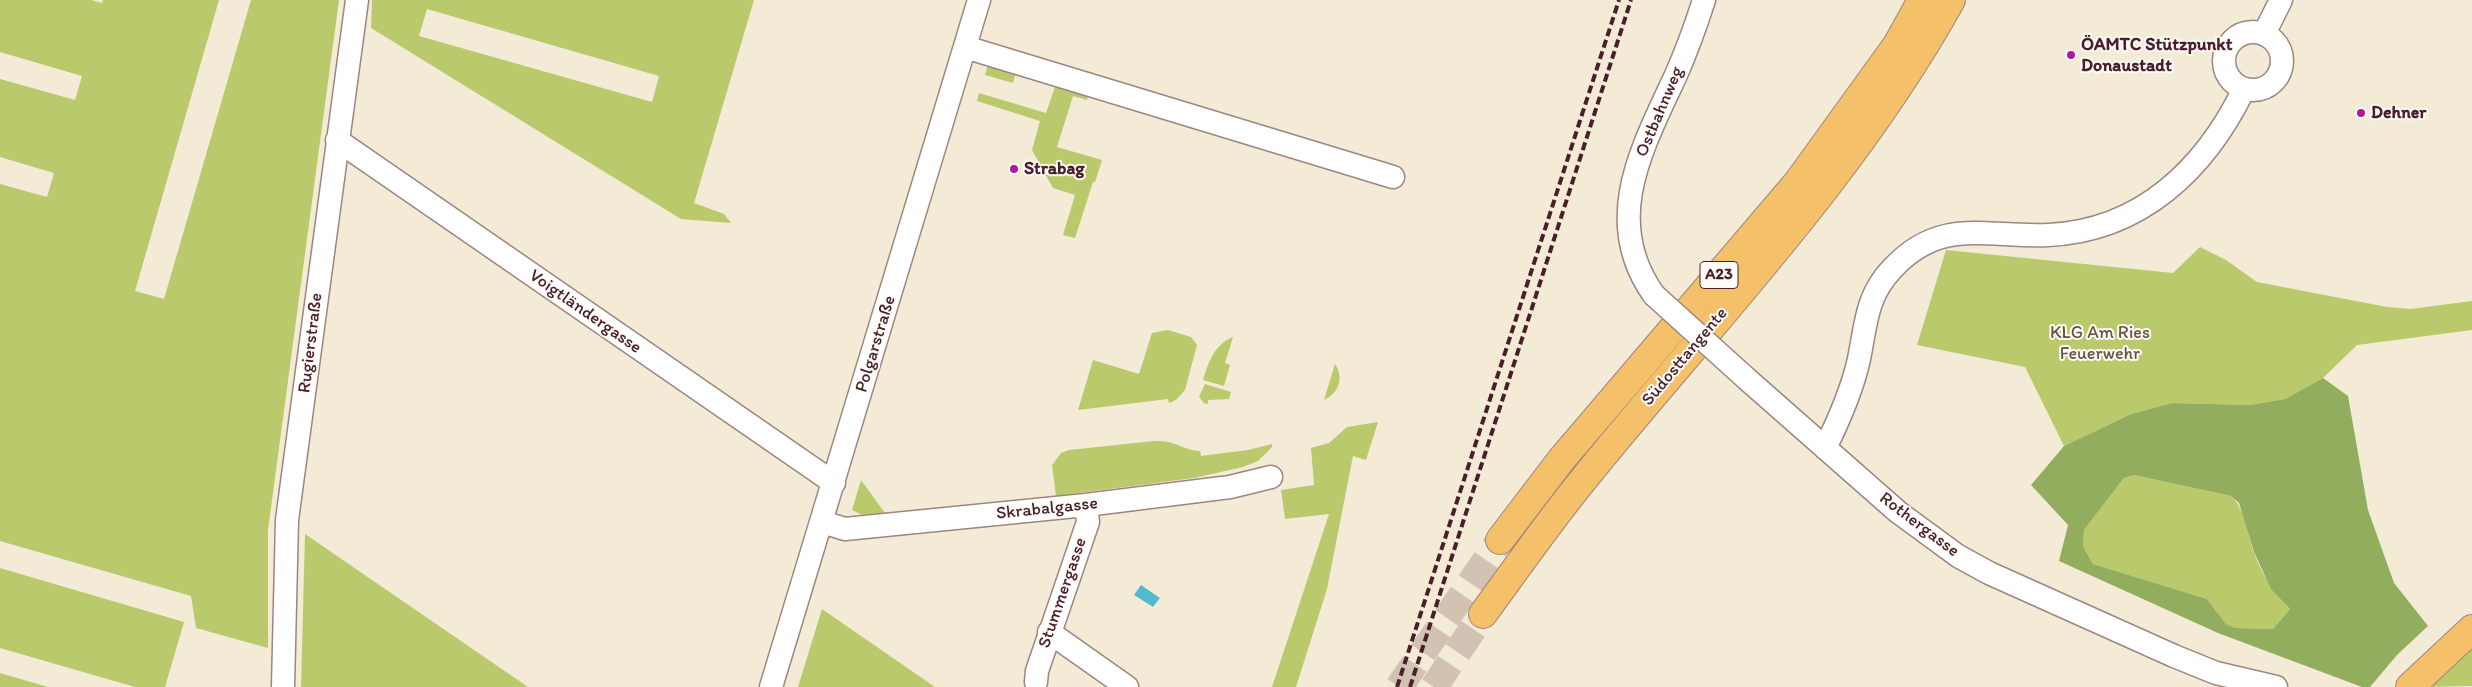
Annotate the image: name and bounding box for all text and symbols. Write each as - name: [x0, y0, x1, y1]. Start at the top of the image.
- place label: ÖAMTC Stützpunkt Donaustadt: [2081, 34, 2232, 76]
- marker: ÖAMTC Stützpunkt Donaustadt: [2065, 49, 2077, 61]
- street label: Ostbahnweg: [1631, 64, 1689, 160]
- place label: Dehner: [2371, 102, 2426, 124]
- marker: Dehner: [2355, 107, 2367, 119]
- place label: Strabag: [1024, 158, 1085, 180]
- marker: Strabag: [1008, 163, 1020, 175]
- road number: A23: [1700, 262, 1738, 288]
- street label: Voigtländergasse: [525, 265, 645, 359]
- street label: Rugierstraße: [294, 292, 328, 394]
- street label: Polgarstraße: [851, 293, 901, 395]
- street label: Südosttangente: [1638, 303, 1732, 411]
- park label: KLG Am Ries Feuerwehr: [2050, 322, 2150, 364]
- street label: Rothergasse: [1875, 488, 1963, 562]
- street label: Skrabalgasse: [995, 493, 1099, 525]
- street label: Stummergasse: [1034, 535, 1092, 651]

